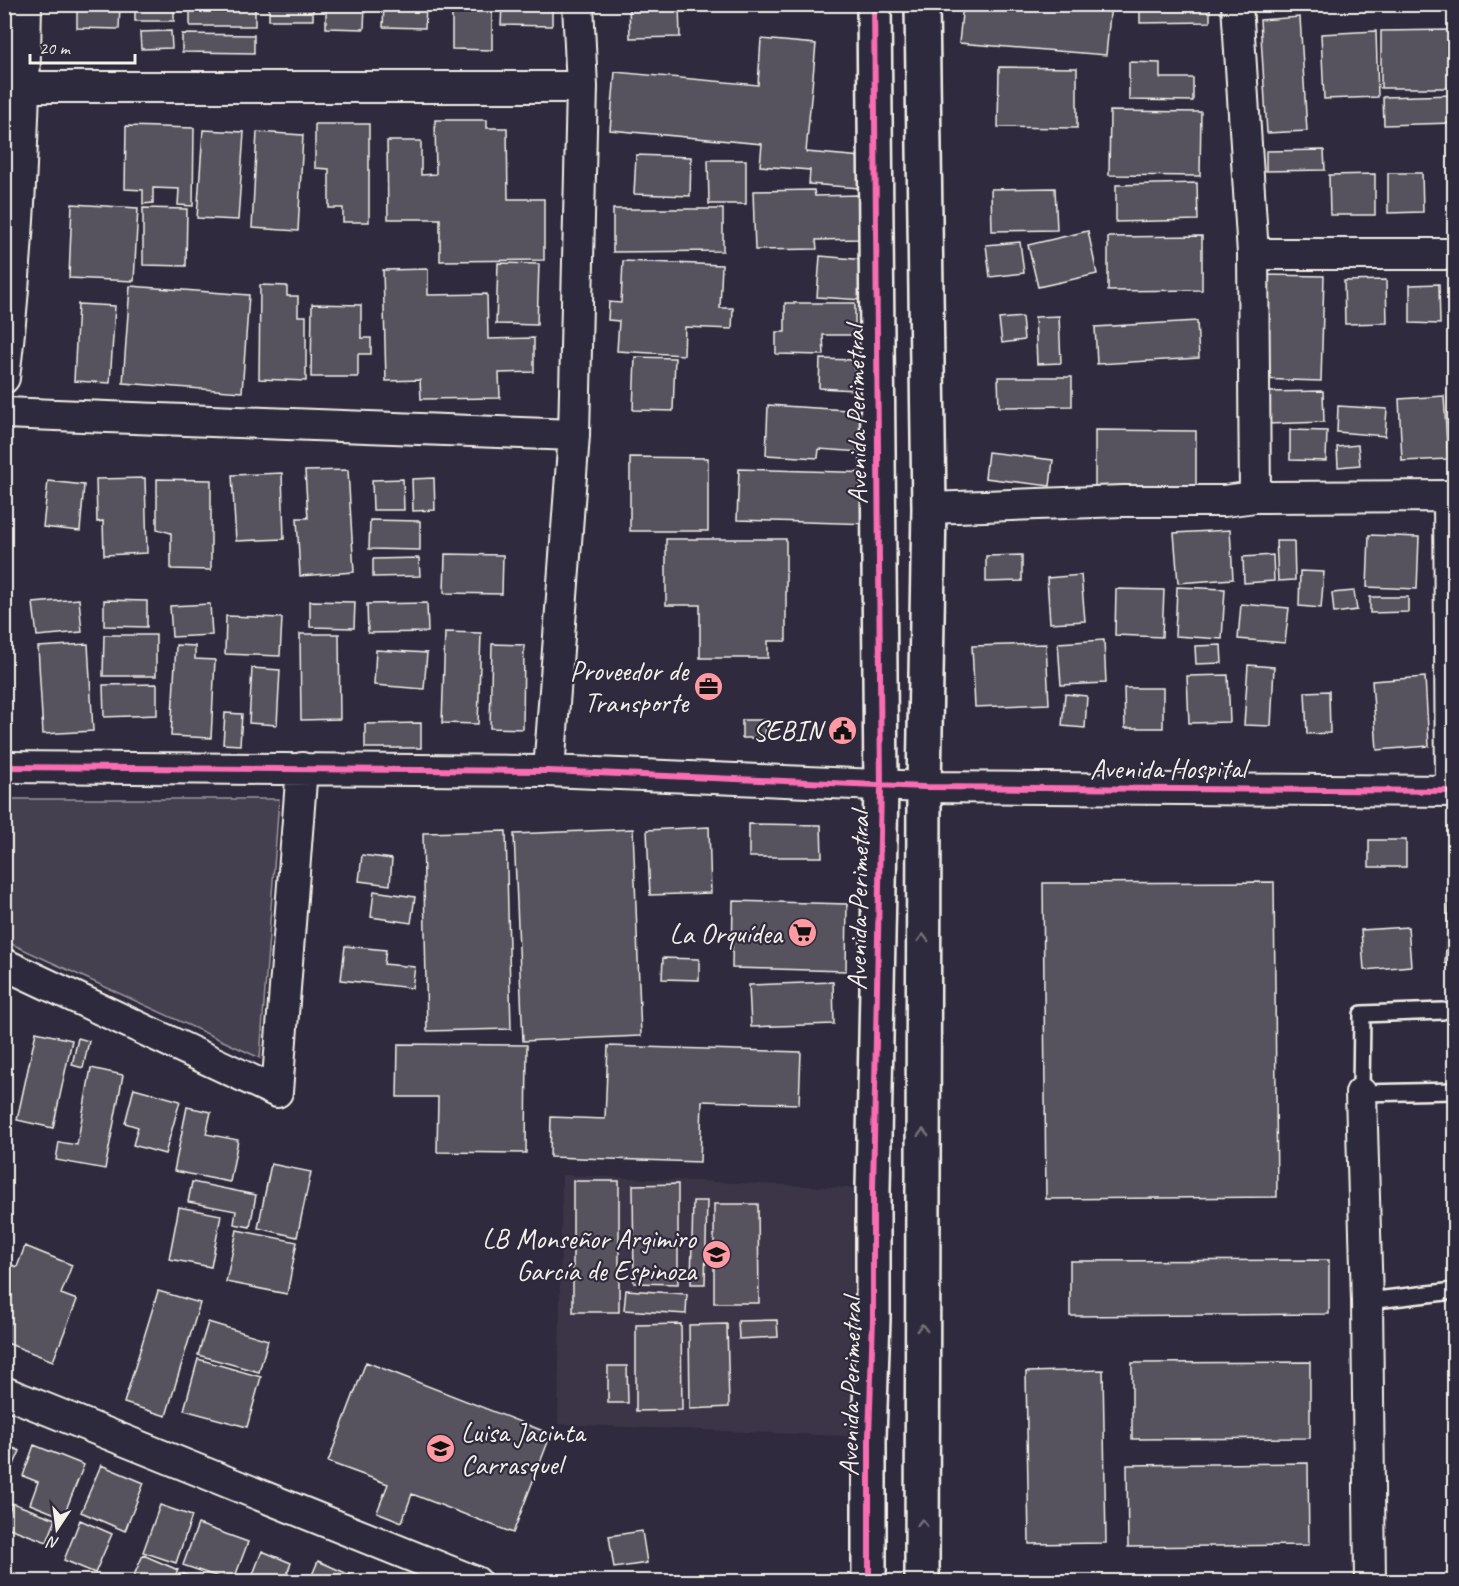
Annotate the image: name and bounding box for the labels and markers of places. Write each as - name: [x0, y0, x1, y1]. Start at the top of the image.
- place label: Proveedor de Transporte: [570, 653, 690, 720]
- office icon: Proveedor de Transporte: [693, 670, 725, 702]
- place label: SEBIN: [752, 713, 826, 748]
- public building icon: SEBIN: [827, 714, 859, 746]
- place label: La Orquídea: [670, 916, 784, 951]
- supermarket icon: La Orquídea: [787, 917, 819, 949]
- place label: LB Monseñor Argimiro García de Espinoza: [482, 1221, 698, 1288]
- school or university icon: LB Monseñor Argimiro García de Espinoza: [701, 1238, 733, 1270]
- place label: Luisa Jacinta Carrasquel: [461, 1415, 587, 1482]
- school or university icon: Luisa Jacinta Carrasquel: [424, 1432, 456, 1464]

